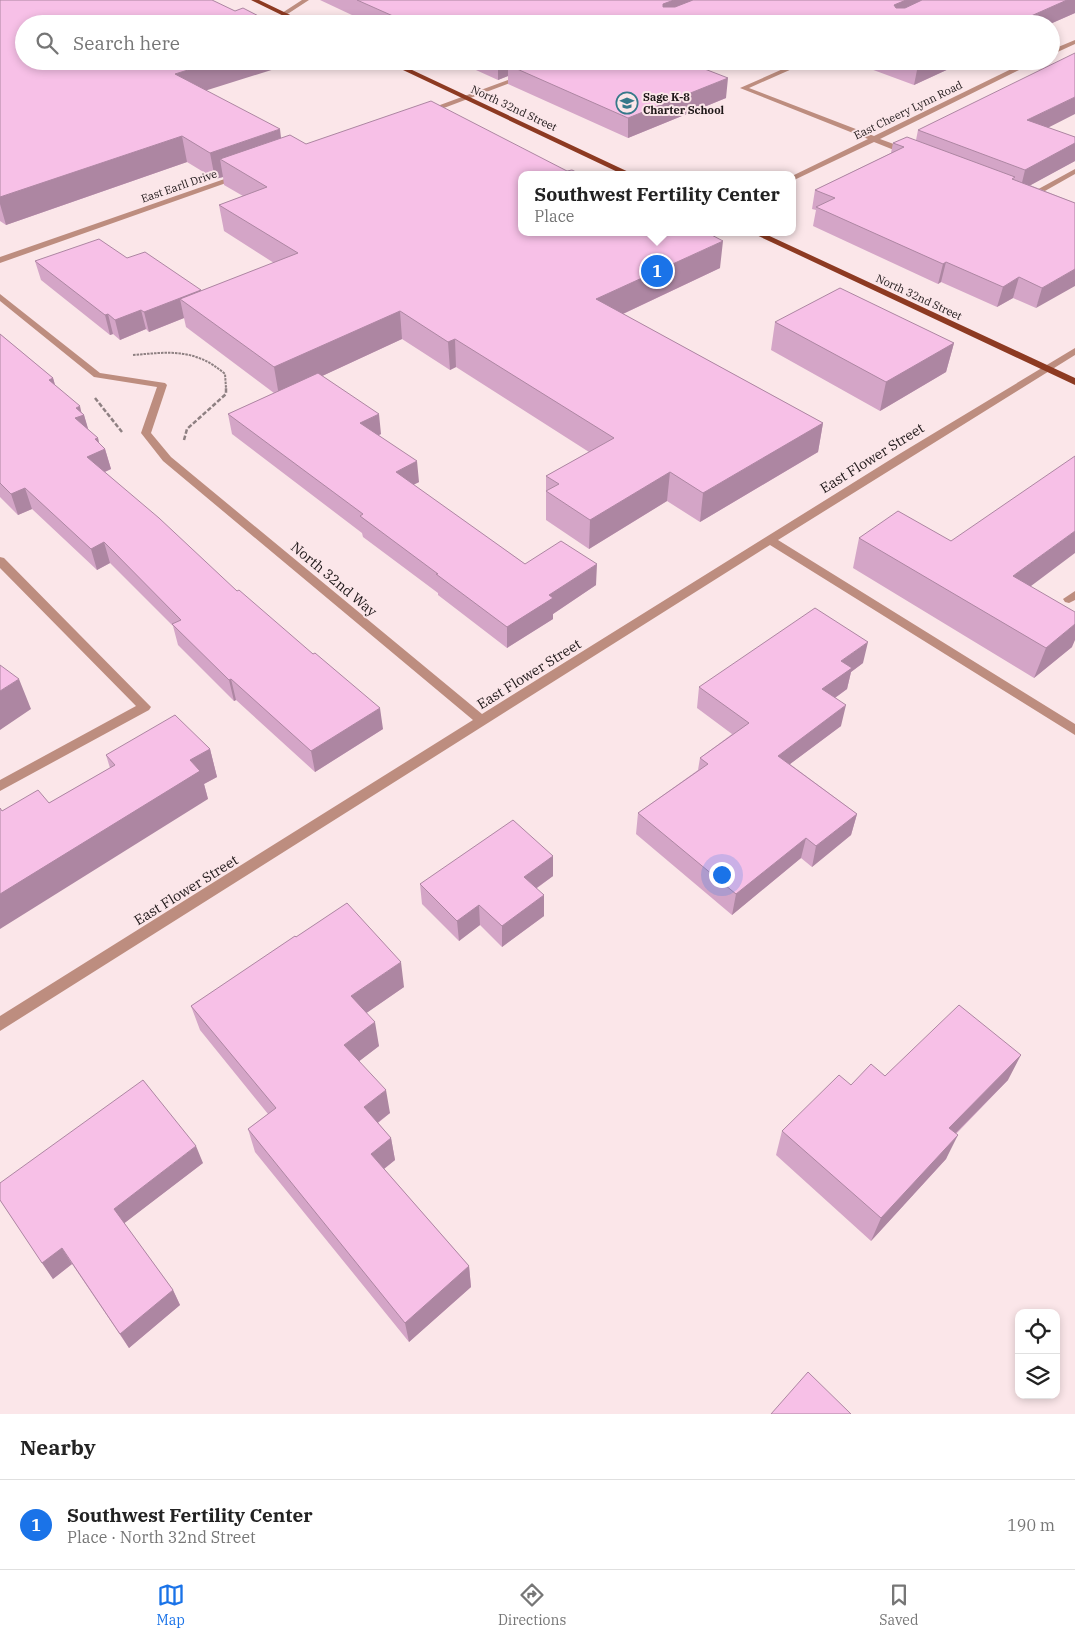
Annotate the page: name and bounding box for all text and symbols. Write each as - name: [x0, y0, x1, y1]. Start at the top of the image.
- search box: [15, 15, 1060, 70]
- icon: search: [33, 29, 61, 57]
- text: Search here: [73, 31, 180, 55]
- street label: East Cheery Lynn Road: [851, 77, 965, 142]
- street label: North 32nd Street: [469, 82, 559, 134]
- place label: Sage K-8 Charter School: [643, 90, 725, 117]
- school or university icon: Sage K-8 Charter School: [615, 91, 639, 115]
- street label: East Earll Drive: [139, 166, 219, 206]
- popup: [518, 171, 796, 236]
- text: Southwest Fertility Center: [534, 182, 780, 206]
- text: Place: [534, 206, 574, 226]
- pin: 1: [641, 252, 673, 290]
- street label: North 32nd Street: [874, 271, 964, 323]
- street label: East Flower Street: [817, 419, 927, 497]
- street label: North 32nd Way: [287, 538, 381, 621]
- street label: East Flower Street: [474, 635, 584, 713]
- street label: East Flower Street: [131, 851, 241, 929]
- your location: [709, 862, 735, 888]
- map controls: [1015, 1309, 1060, 1399]
- button: locate: [1015, 1309, 1060, 1354]
- button: layers: [1015, 1354, 1060, 1399]
- text: Nearby: [20, 1433, 96, 1461]
- text: Southwest Fertility Center: [67, 1503, 313, 1527]
- text: 1: [31, 1515, 41, 1535]
- text: 190 m: [1007, 1515, 1055, 1535]
- text: Place · North 32nd Street: [67, 1527, 256, 1547]
- tab: Map: [157, 1581, 185, 1629]
- tab: Directions: [498, 1581, 566, 1629]
- tab: Saved: [879, 1581, 918, 1629]

